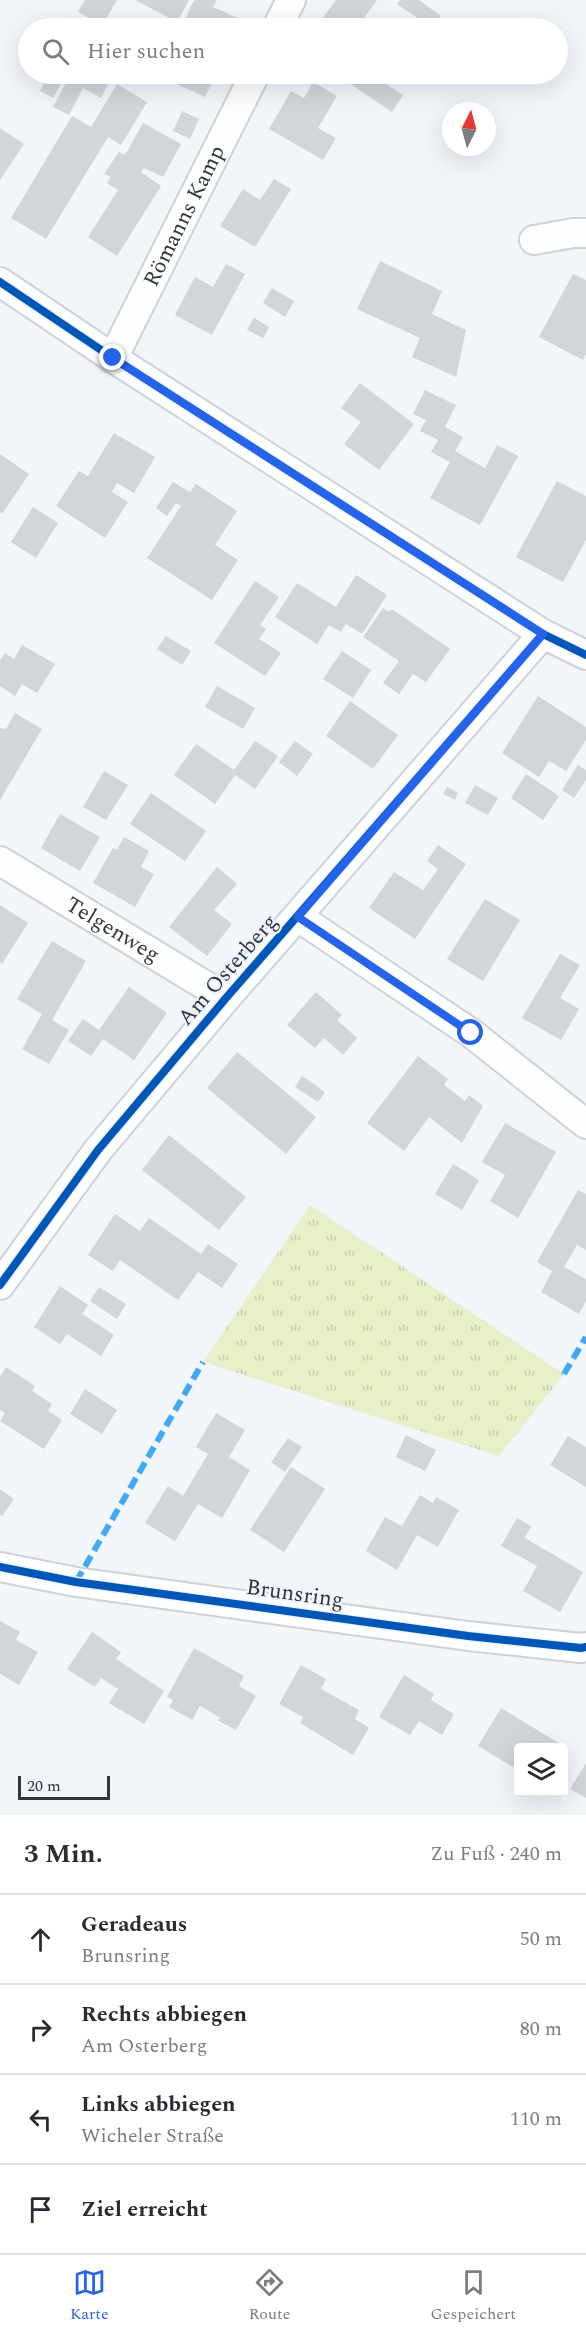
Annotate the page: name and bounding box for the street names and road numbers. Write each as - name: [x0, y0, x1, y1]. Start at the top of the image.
- street label: Römanns Kamp: [135, 139, 233, 292]
- street label: Telgenweg: [59, 888, 166, 971]
- street label: Am Osterberg: [170, 907, 286, 1033]
- street label: Brunsring: [244, 1571, 346, 1617]

